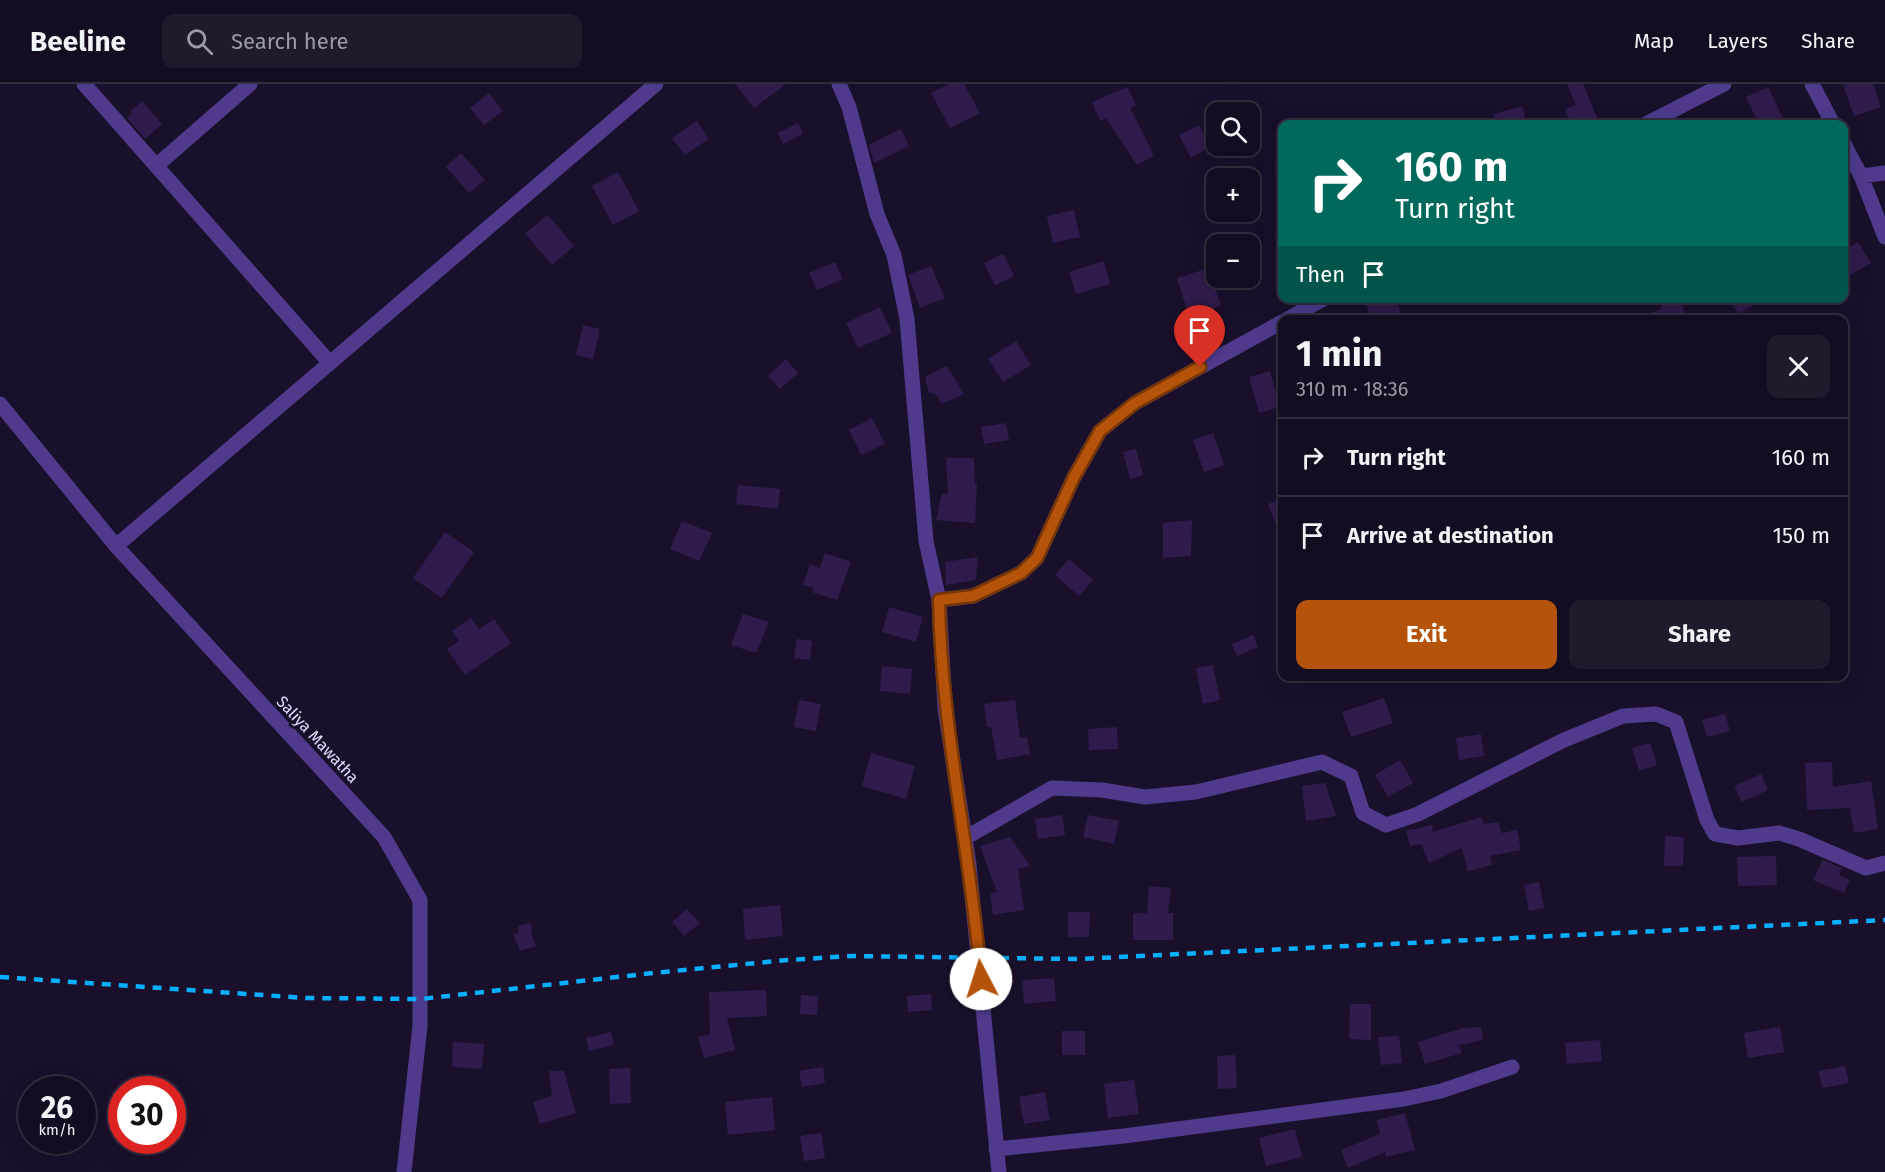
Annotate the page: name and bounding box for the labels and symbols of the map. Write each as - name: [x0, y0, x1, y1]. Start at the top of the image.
- pin: [1174, 305, 1225, 367]
- street label: Saliya Mawatha: [273, 692, 363, 787]
- position arrow: [949, 947, 1013, 1011]
- speed limit sign: 30: [108, 1076, 186, 1154]

